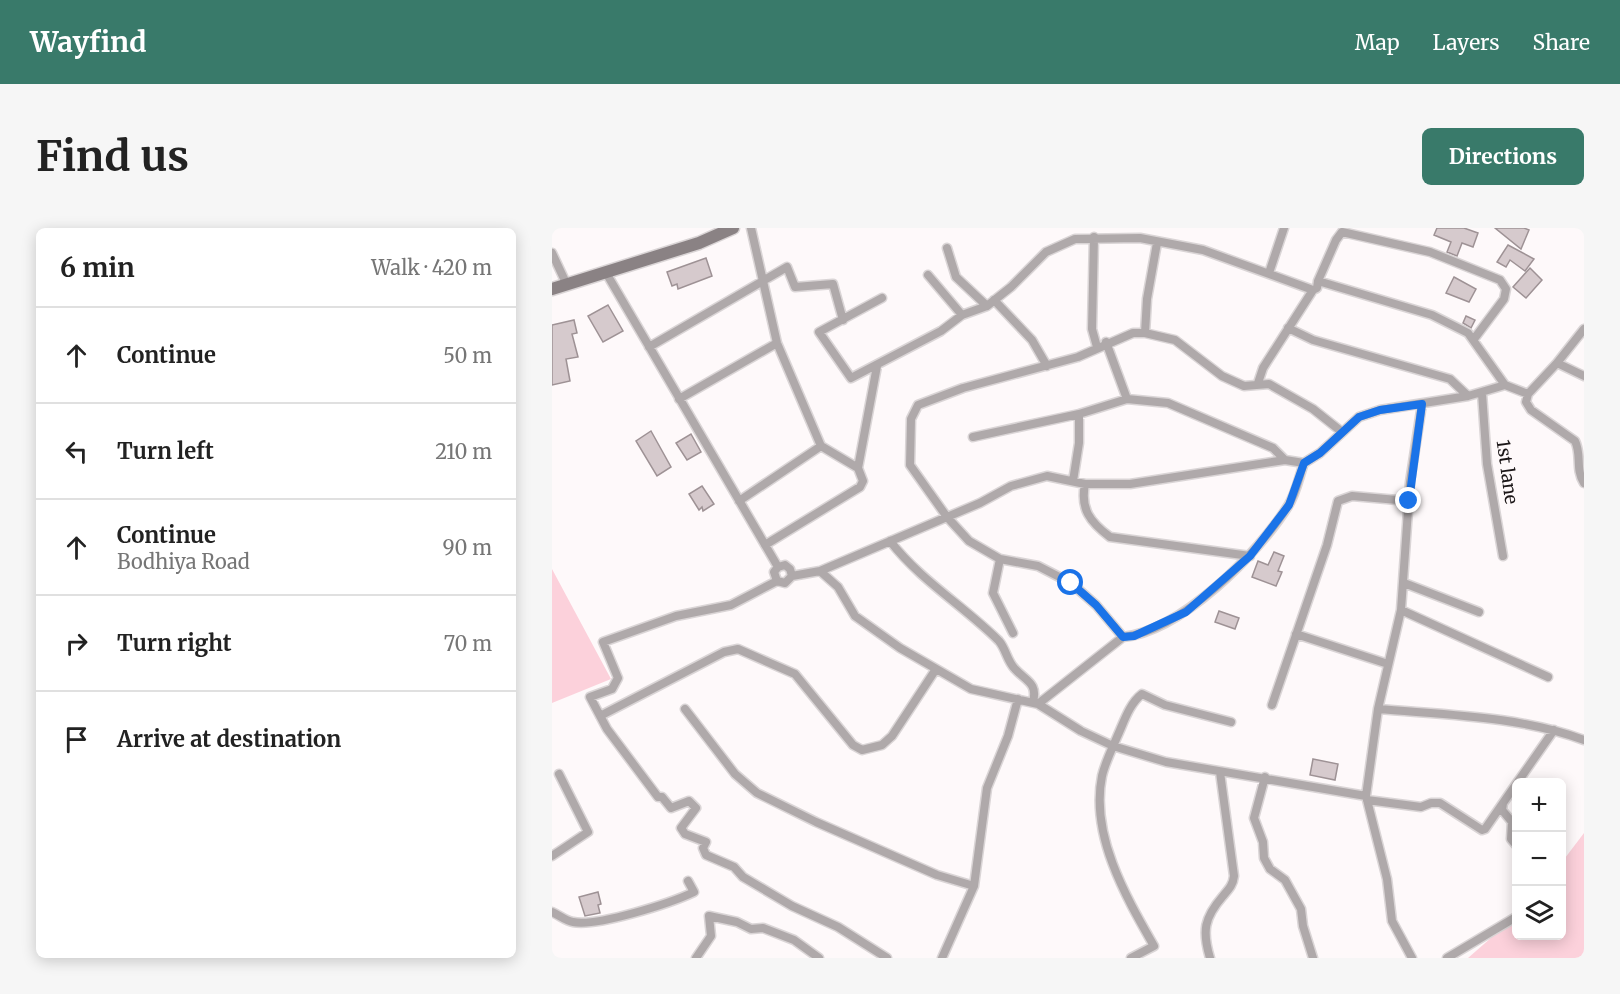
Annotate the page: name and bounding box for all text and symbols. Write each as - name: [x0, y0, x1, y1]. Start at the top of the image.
- text: Wayfind: [30, 24, 146, 60]
- text: Map: [1355, 29, 1400, 56]
- text: Layers: [1433, 29, 1500, 56]
- text: Share: [1533, 29, 1590, 56]
- button: Directions: [1422, 128, 1584, 185]
- text: Find us: [36, 130, 189, 182]
- text: 6 min: [60, 251, 135, 284]
- text: Walk · 420 m: [371, 255, 492, 280]
- icon: ahead: [60, 339, 93, 372]
- text: Continue: [117, 341, 216, 369]
- text: 50 m: [443, 343, 492, 368]
- icon: left: [60, 435, 93, 468]
- text: Turn left: [117, 437, 214, 465]
- street label: 1st lane: [1492, 438, 1523, 506]
- text: 210 m: [435, 439, 492, 464]
- route end: [1395, 487, 1421, 513]
- text: Continue: [117, 521, 216, 549]
- icon: ahead: [60, 531, 93, 564]
- text: 90 m: [442, 535, 492, 560]
- text: Bodhiya Road: [117, 549, 250, 574]
- route start: [1057, 569, 1083, 595]
- icon: right: [60, 627, 93, 660]
- text: Turn right: [117, 629, 231, 657]
- text: 70 m: [444, 631, 492, 656]
- icon: arrive: [60, 723, 93, 756]
- text: Arrive at destination: [117, 725, 341, 753]
- map controls: [1512, 778, 1566, 940]
- button: +: [1512, 778, 1566, 832]
- button: −: [1512, 832, 1566, 886]
- button: layers: [1512, 886, 1566, 940]

